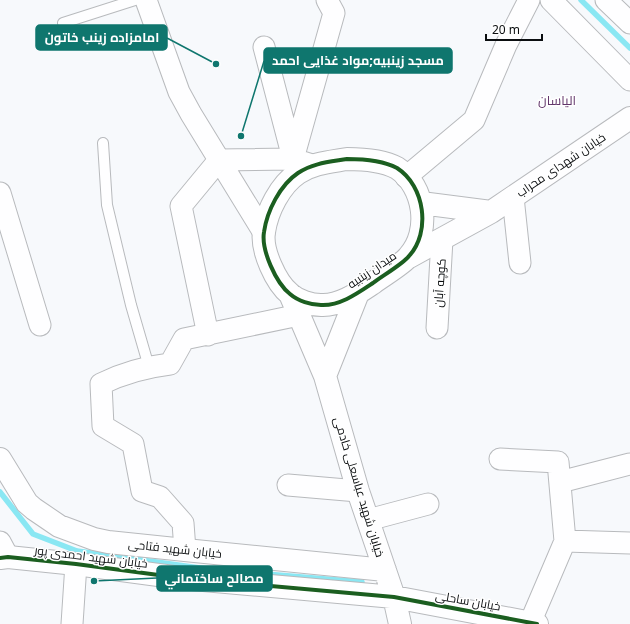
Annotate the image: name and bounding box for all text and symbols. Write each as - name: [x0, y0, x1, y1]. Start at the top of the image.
- scale bar: [486, 16, 542, 42]
- text: 20 m: [492, 21, 520, 38]
- callout: امامزاده زینب خاتون: [36, 25, 167, 50]
- text: امامزاده زینب خاتون: [45, 28, 159, 46]
- callout: مسجد زینبیه;مواد غذایی احمد: [264, 48, 452, 73]
- text: مسجد زینبیه;مواد غذایی احمد: [272, 51, 444, 69]
- district label: الیاسان: [538, 91, 576, 109]
- street label: خیابان شهدای محراب: [513, 128, 609, 201]
- street label: میدان زینبیه: [344, 247, 400, 292]
- street label: کوچه آبان: [429, 258, 451, 308]
- street label: خیابان شهید عباسعلی خادمی: [330, 415, 389, 559]
- street label: خیابان شهید فتاحی: [127, 535, 223, 562]
- street label: خیابان شهید احمدی پور: [32, 541, 149, 573]
- callout: مصالح ساختماني: [157, 566, 272, 591]
- text: مصالح ساختماني: [164, 569, 264, 590]
- street label: خیابان ساحلی: [434, 586, 502, 615]

